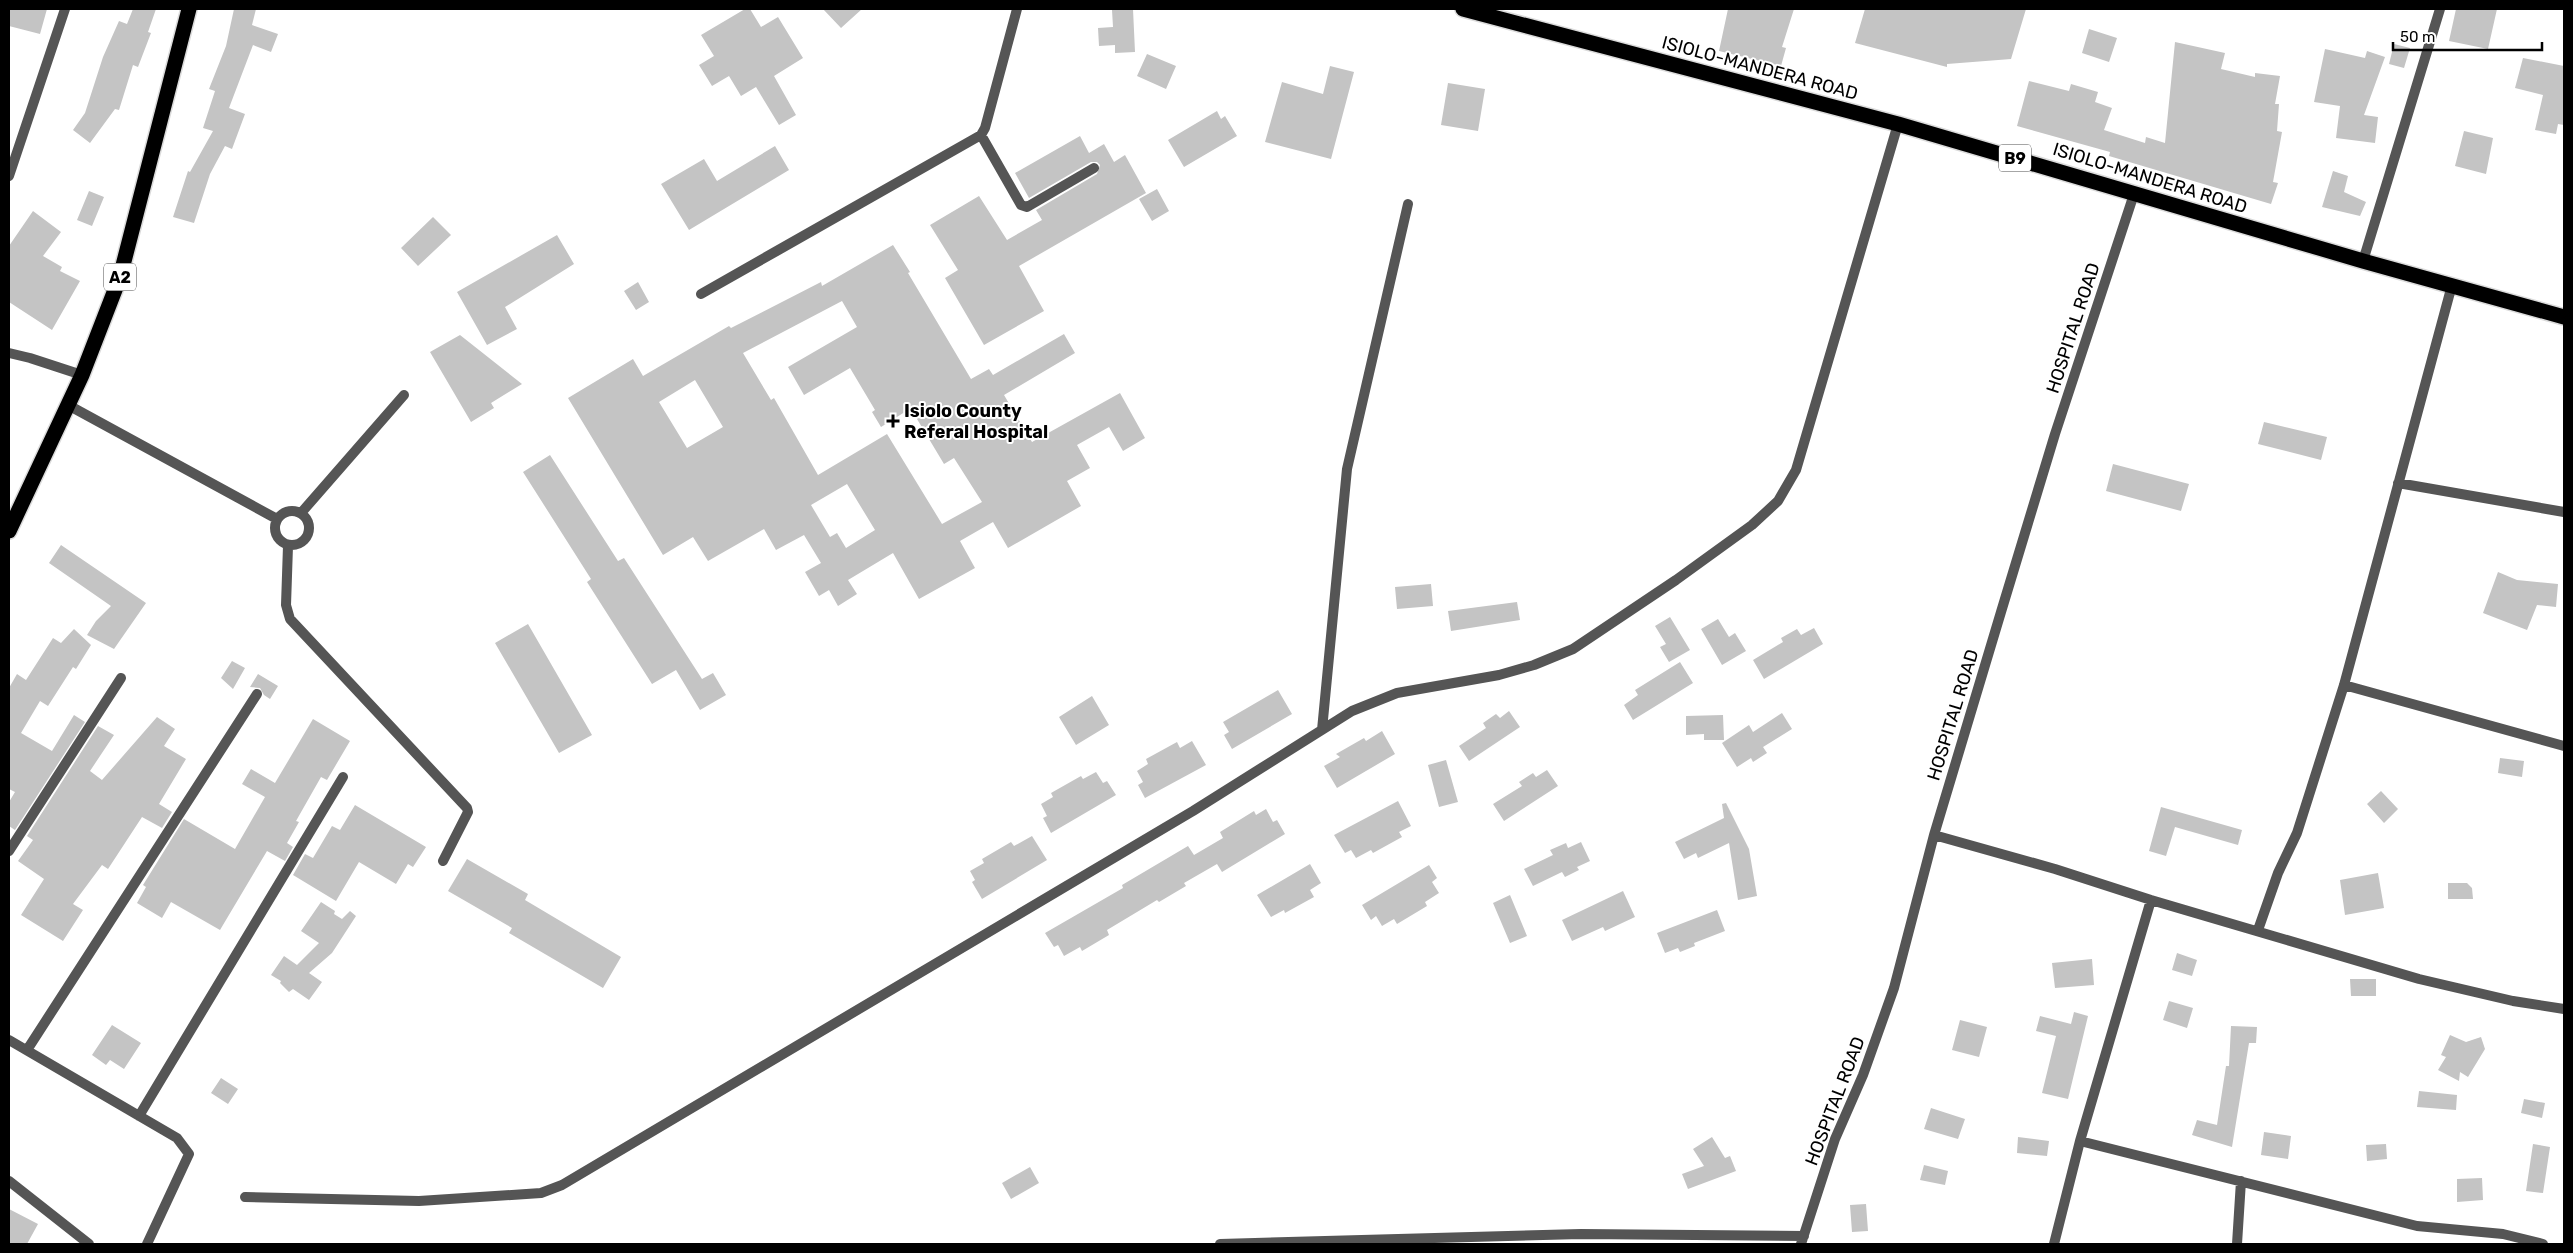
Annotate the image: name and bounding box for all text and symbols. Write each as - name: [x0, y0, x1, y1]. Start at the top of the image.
- scale bar: [2393, 20, 2542, 52]
- text: 50 m: [2400, 28, 2435, 46]
- street label: ISIOLO-MANDERA ROAD: [1660, 31, 1860, 105]
- street label: ISIOLO-MANDERA ROAD: [2050, 138, 2250, 218]
- road number: B9: [1999, 144, 2031, 172]
- street label: HOSPITAL ROAD: [2042, 260, 2104, 396]
- road number: A2: [104, 264, 136, 290]
- place label: Isiolo County Referal Hospital: [904, 400, 1048, 443]
- marker: Isiolo County Referal Hospital: [886, 414, 900, 428]
- street label: HOSPITAL ROAD: [1923, 647, 1983, 783]
- street label: HOSPITAL ROAD: [1800, 1034, 1870, 1168]

